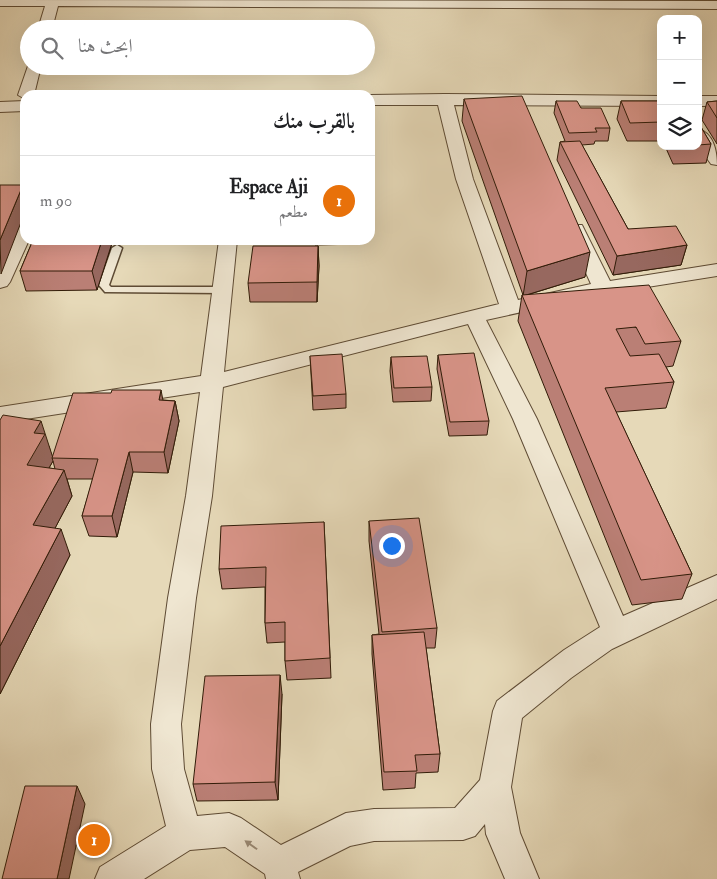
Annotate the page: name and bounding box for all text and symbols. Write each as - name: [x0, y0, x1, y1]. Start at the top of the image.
- map controls: [657, 15, 702, 150]
- button: +: [657, 15, 702, 60]
- search box: [20, 20, 375, 75]
- icon: search: [38, 34, 66, 62]
- text: ابحث هنا: [78, 34, 133, 58]
- button: −: [657, 60, 702, 105]
- button: layers: [657, 105, 702, 150]
- text: بالقرب منك: [273, 108, 355, 135]
- text: Espace Aji: [229, 175, 308, 199]
- text: 90 m: [40, 191, 72, 211]
- text: 1: [336, 191, 342, 211]
- text: مطعم: [279, 202, 308, 222]
- your location: [379, 533, 405, 559]
- pin: 1: [78, 821, 110, 859]
- one-way arrow: [244, 840, 258, 850]

